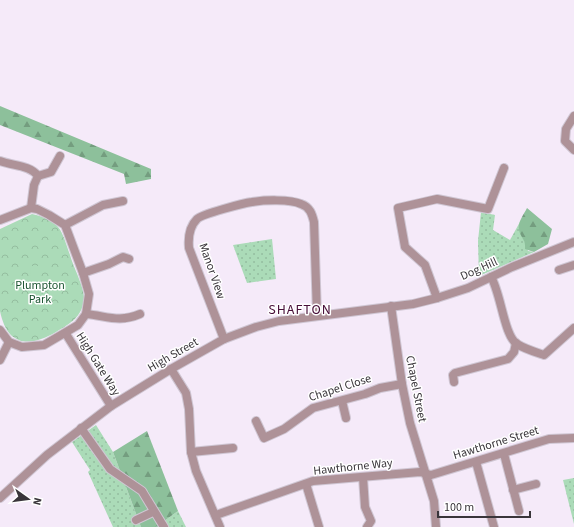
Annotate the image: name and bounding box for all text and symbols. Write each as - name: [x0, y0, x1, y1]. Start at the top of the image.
- street label: Manor View: [194, 241, 230, 302]
- street label: Dog Hill: [458, 253, 500, 285]
- park label: Plumpton Park: [15, 277, 65, 308]
- district label: SHAFTON: [268, 300, 332, 320]
- street label: High Gate Way: [72, 329, 125, 399]
- street label: High Street: [145, 334, 201, 376]
- street label: Chapel Street: [401, 354, 431, 424]
- street label: Chapel Close: [307, 370, 374, 406]
- street label: Hawthorne Street: [451, 422, 541, 464]
- street label: Hawthorne Way: [313, 454, 394, 480]
- north arrow: [8, 479, 48, 519]
- scale bar: [438, 493, 530, 519]
- text: N: [29, 496, 45, 507]
- text: 100 m: [444, 499, 474, 516]

